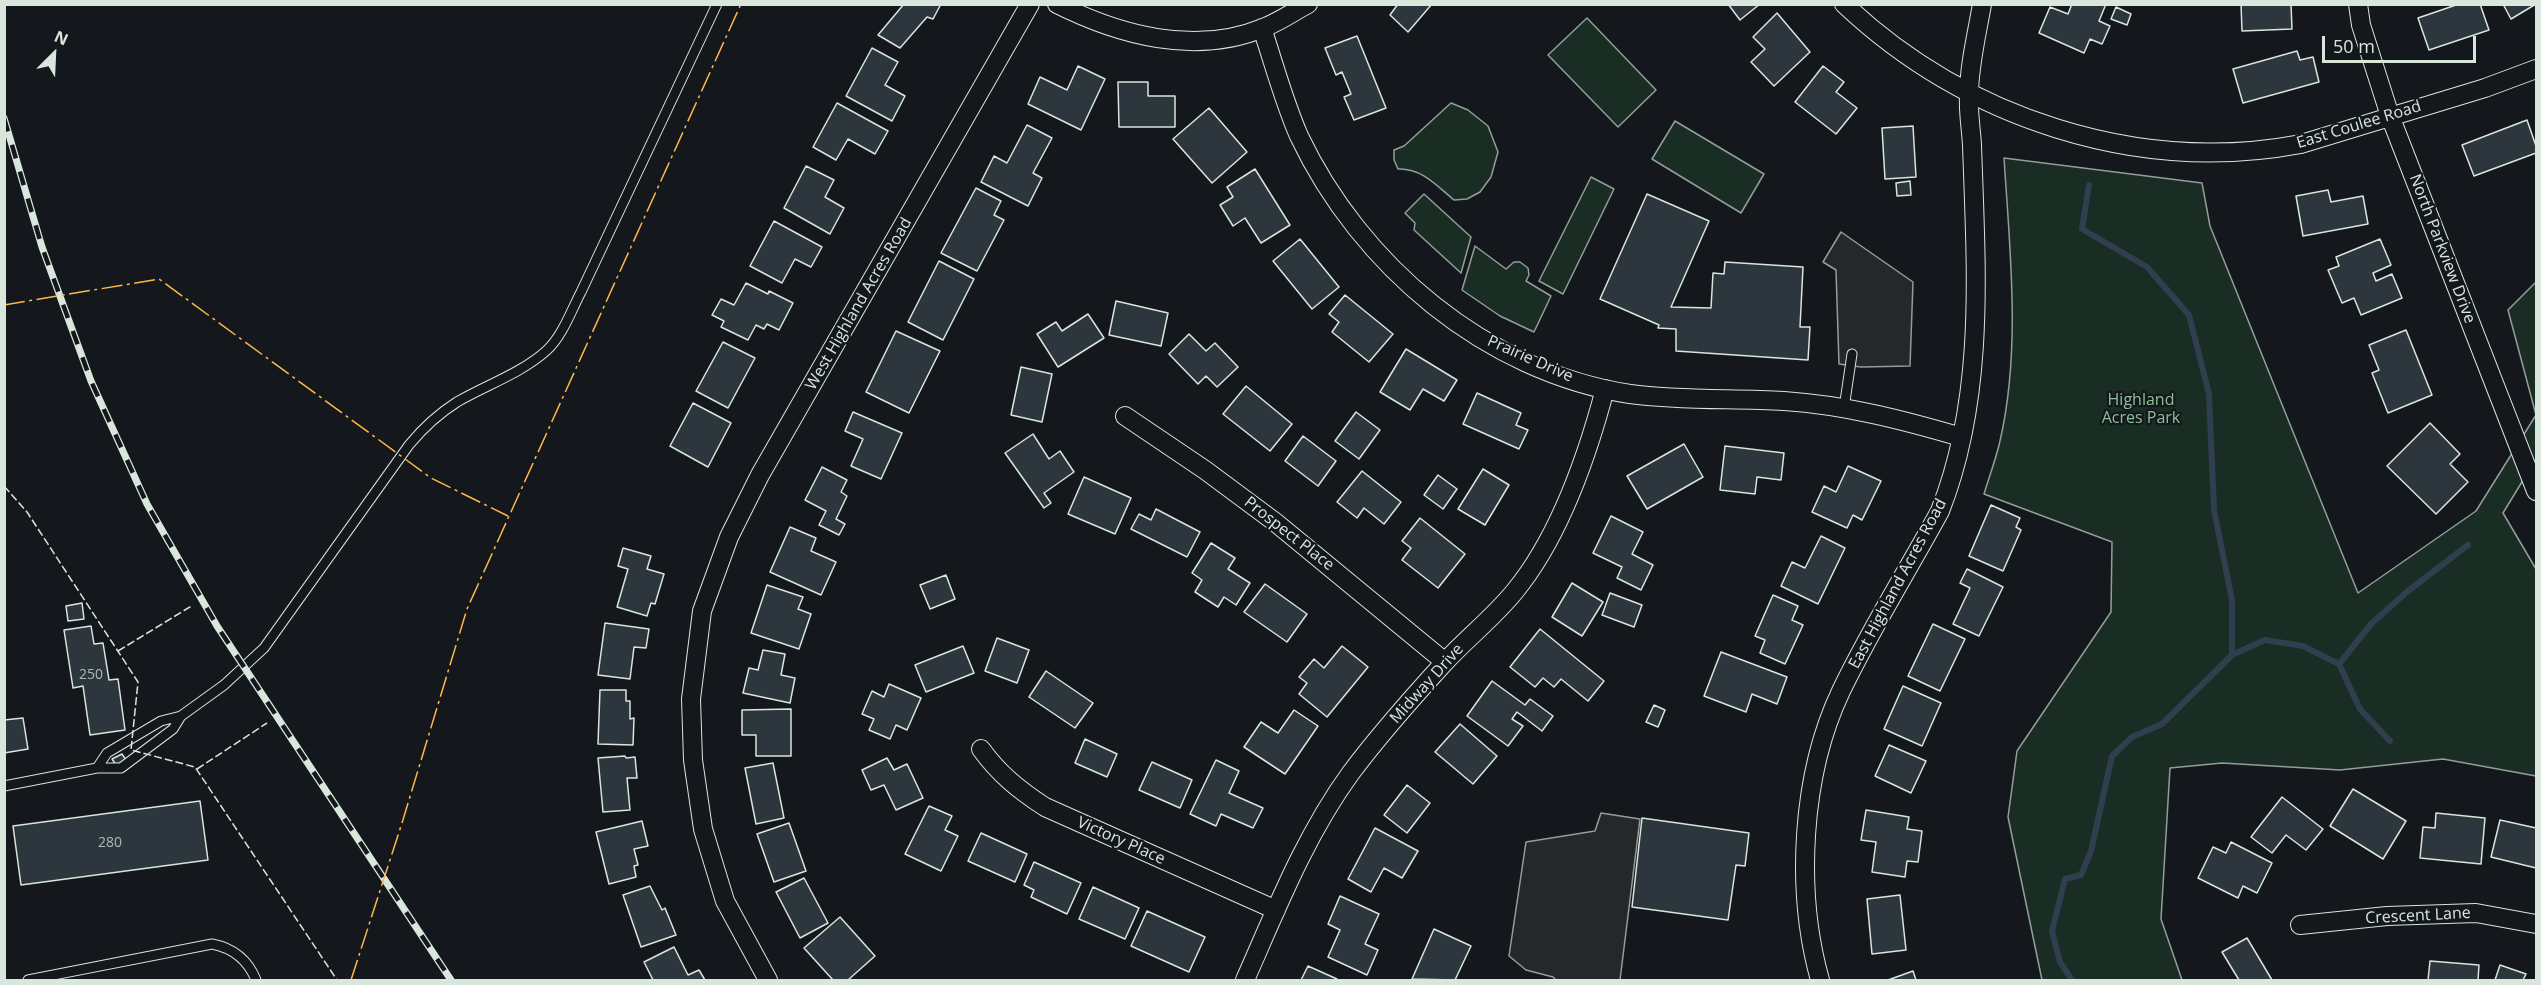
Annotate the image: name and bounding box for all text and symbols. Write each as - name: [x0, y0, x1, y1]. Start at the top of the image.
- north arrow: [24, 24, 84, 84]
- scale bar: [2325, 24, 2480, 62]
- text: N: [51, 25, 72, 50]
- text: 50 m: [2333, 34, 2375, 58]
- street label: East Coulee Road: [2294, 97, 2424, 153]
- street label: North Parkview Drive: [2405, 172, 2479, 326]
- street label: West Highland Acres Road: [802, 215, 916, 393]
- street label: Prairie Drive: [1484, 332, 1576, 386]
- park label: Highland Acres Park: [2102, 390, 2180, 428]
- street label: Prospect Place: [1240, 493, 1338, 575]
- street label: East Highland Acres Road: [1845, 496, 1951, 672]
- street label: Midway Drive: [1386, 640, 1468, 728]
- house number: 250: [79, 667, 103, 683]
- street label: Victory Place: [1074, 813, 1168, 869]
- house number: 280: [98, 835, 122, 851]
- street label: Crescent Lane: [2365, 904, 2471, 928]

